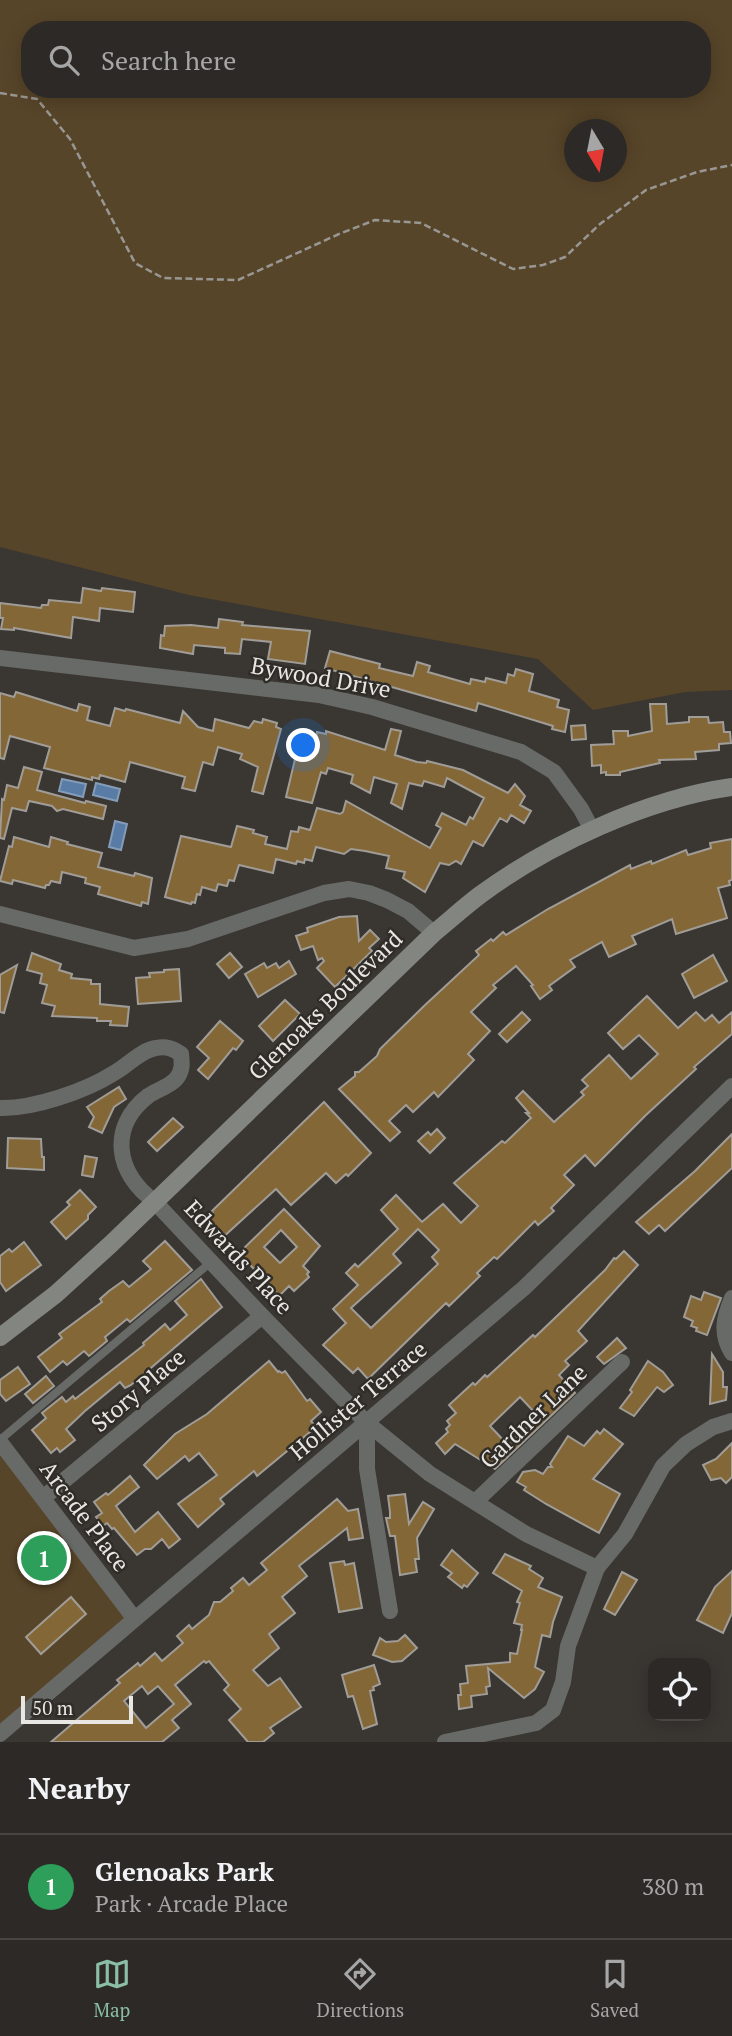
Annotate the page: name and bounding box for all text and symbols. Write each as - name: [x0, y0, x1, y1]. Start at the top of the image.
- search box: [21, 21, 711, 98]
- icon: search: [45, 41, 83, 79]
- text: Search here: [101, 43, 236, 77]
- north arrow: [564, 119, 627, 182]
- street label: Bywood Drive: [249, 649, 393, 705]
- your location: [286, 728, 320, 762]
- street label: Glenoaks Boulevard: [241, 923, 409, 1087]
- street label: Edwards Place: [178, 1193, 300, 1321]
- street label: Hollister Terrace: [283, 1333, 433, 1467]
- street label: Story Place: [84, 1341, 192, 1439]
- street label: Gardner Lane: [473, 1357, 593, 1475]
- street label: Arcade Place: [33, 1454, 137, 1578]
- pin: 1: [21, 1532, 67, 1584]
- map controls: [648, 1658, 711, 1721]
- button: locate: [648, 1658, 711, 1721]
- scale bar: [21, 1693, 133, 1725]
- text: 50 m: [32, 1695, 73, 1720]
- text: Nearby: [28, 1768, 130, 1808]
- text: Glenoaks Park: [95, 1854, 274, 1888]
- text: 1: [45, 1871, 58, 1902]
- text: 380 m: [642, 1871, 704, 1902]
- text: Park · Arcade Place: [95, 1888, 288, 1919]
- tab: Map: [93, 1955, 131, 2022]
- tab: Directions: [317, 1955, 404, 2022]
- tab: Saved: [590, 1955, 639, 2022]

